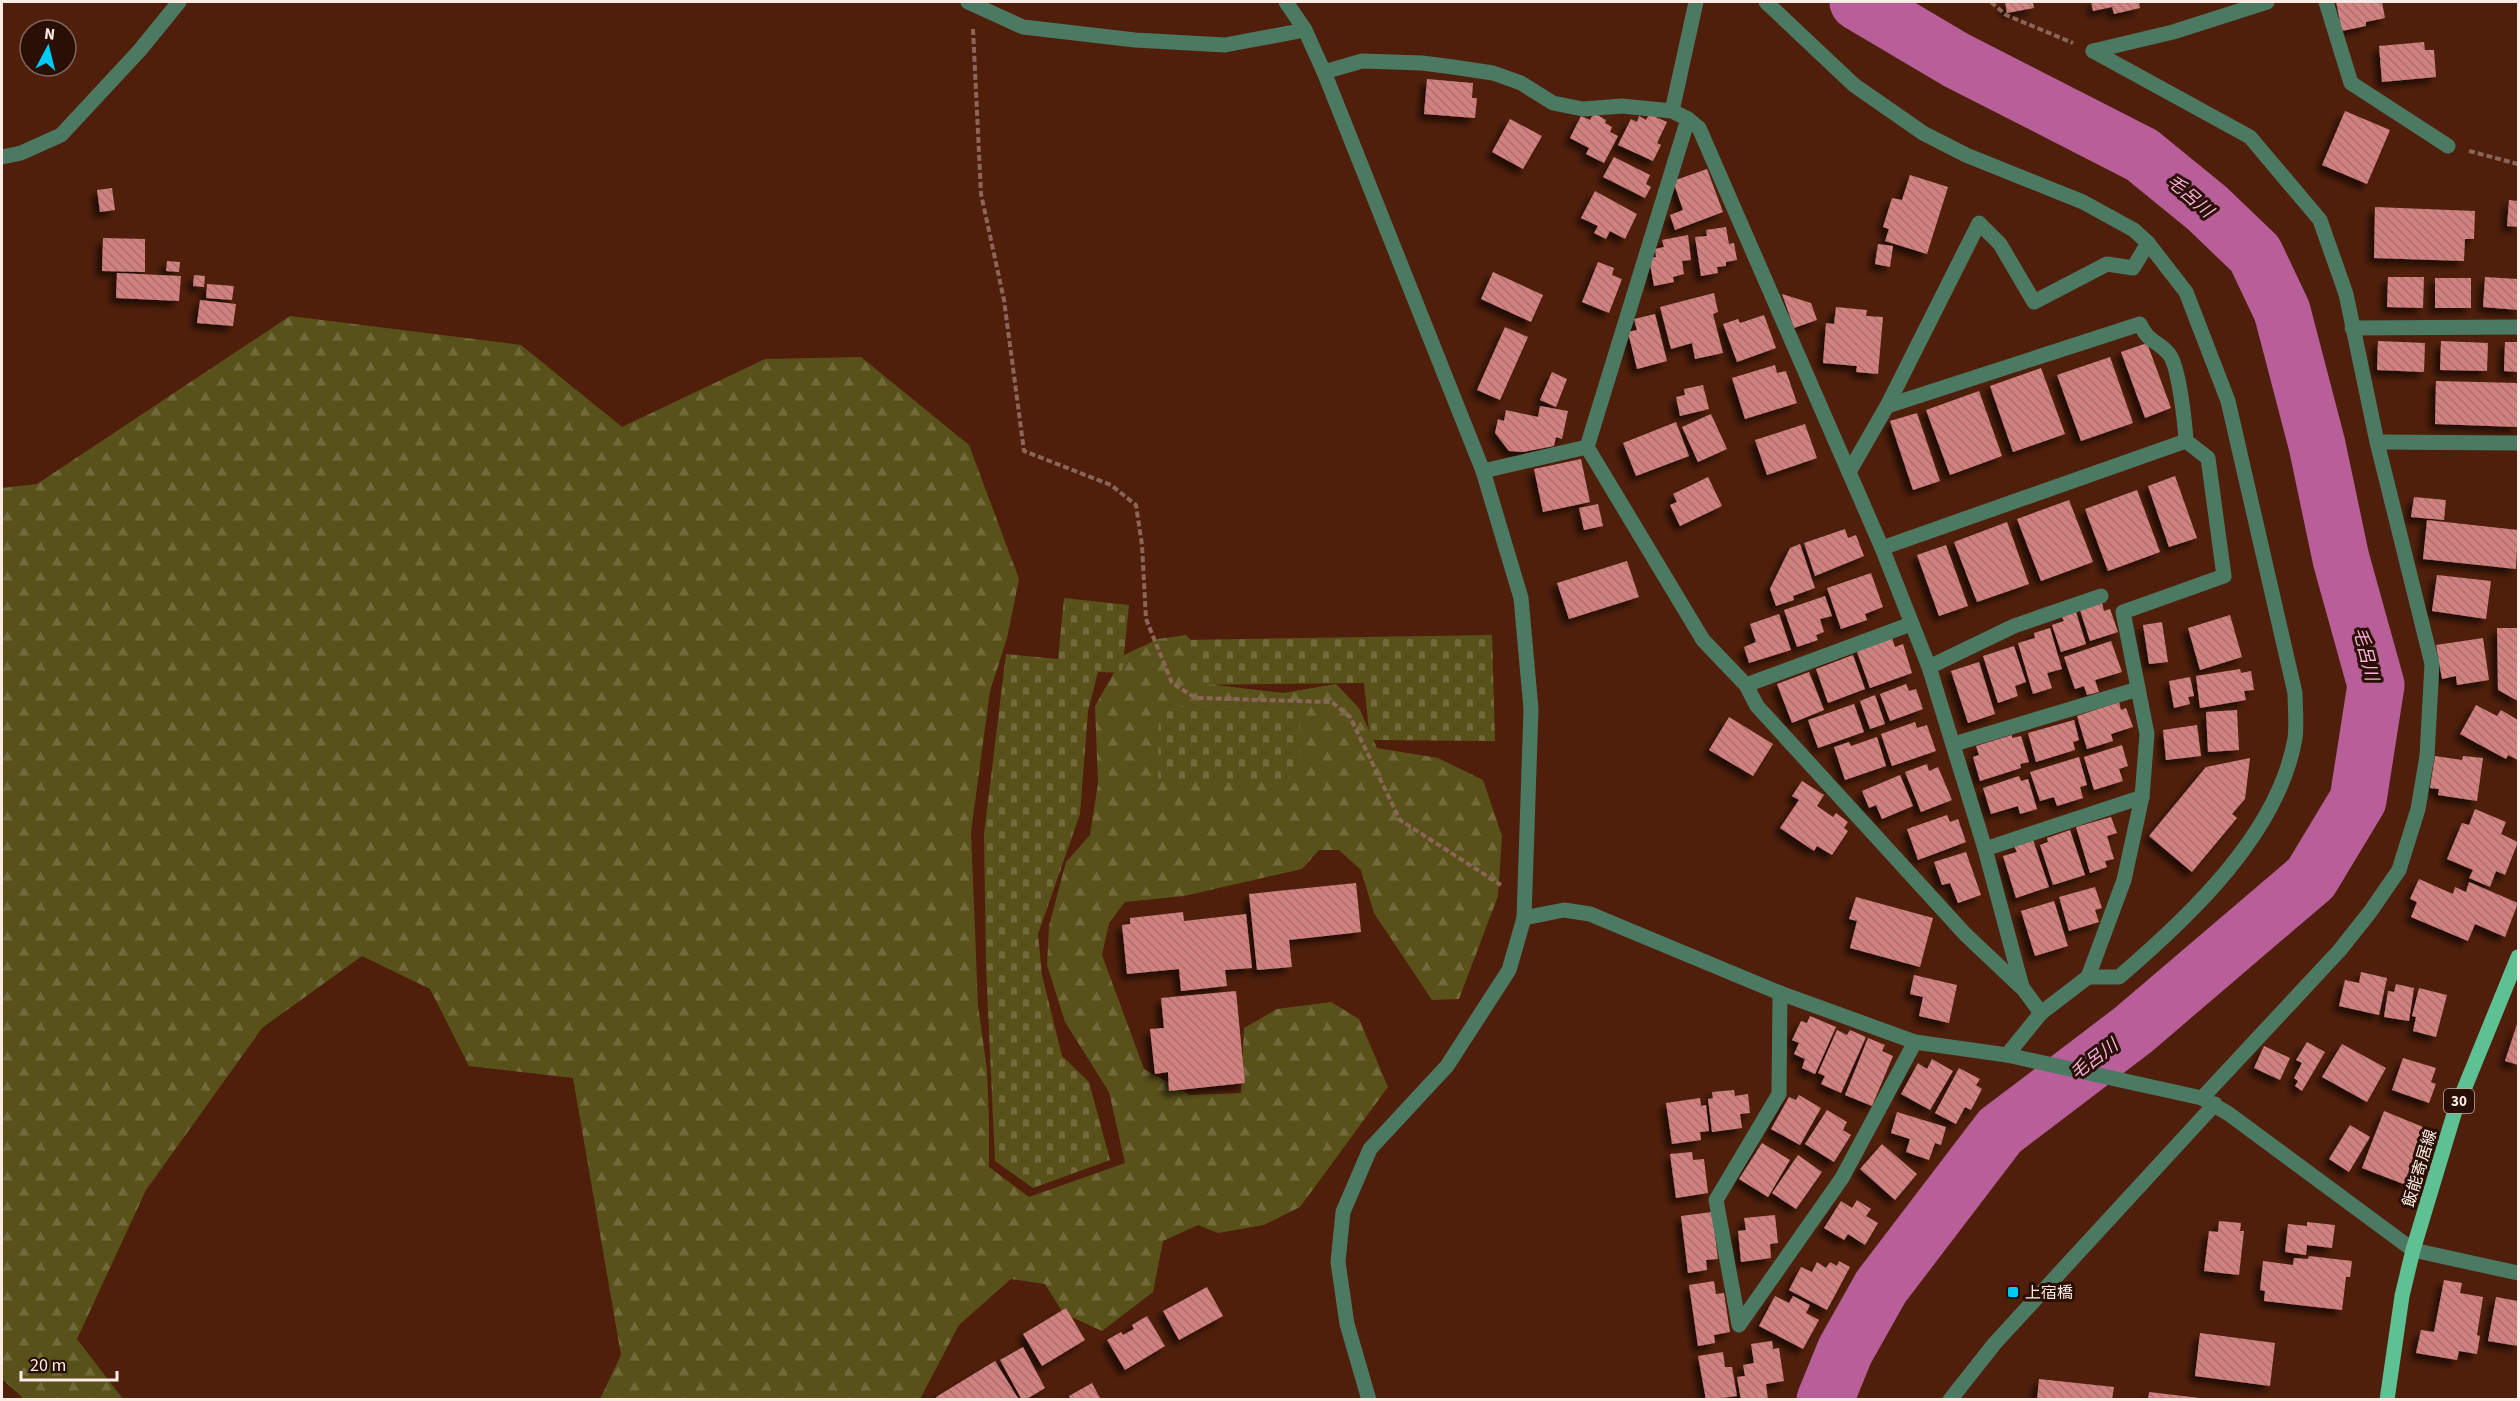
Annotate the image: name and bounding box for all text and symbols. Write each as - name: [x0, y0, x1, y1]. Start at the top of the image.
- north arrow: [18, 18, 78, 78]
- text: N: [43, 23, 56, 46]
- water label: 毛呂川: [2161, 169, 2220, 225]
- water label: 毛呂川: [2347, 625, 2385, 685]
- water label: 毛呂川: [2065, 1032, 2125, 1086]
- road number: 30: [2444, 1089, 2474, 1113]
- street label: 飯能寄居線: [2398, 1127, 2442, 1210]
- place label: 上宿橋: [2025, 1282, 2073, 1304]
- marker: 上宿橋: [2006, 1285, 2020, 1299]
- scale bar: [21, 1344, 117, 1382]
- text: 20 m: [30, 1353, 66, 1378]

